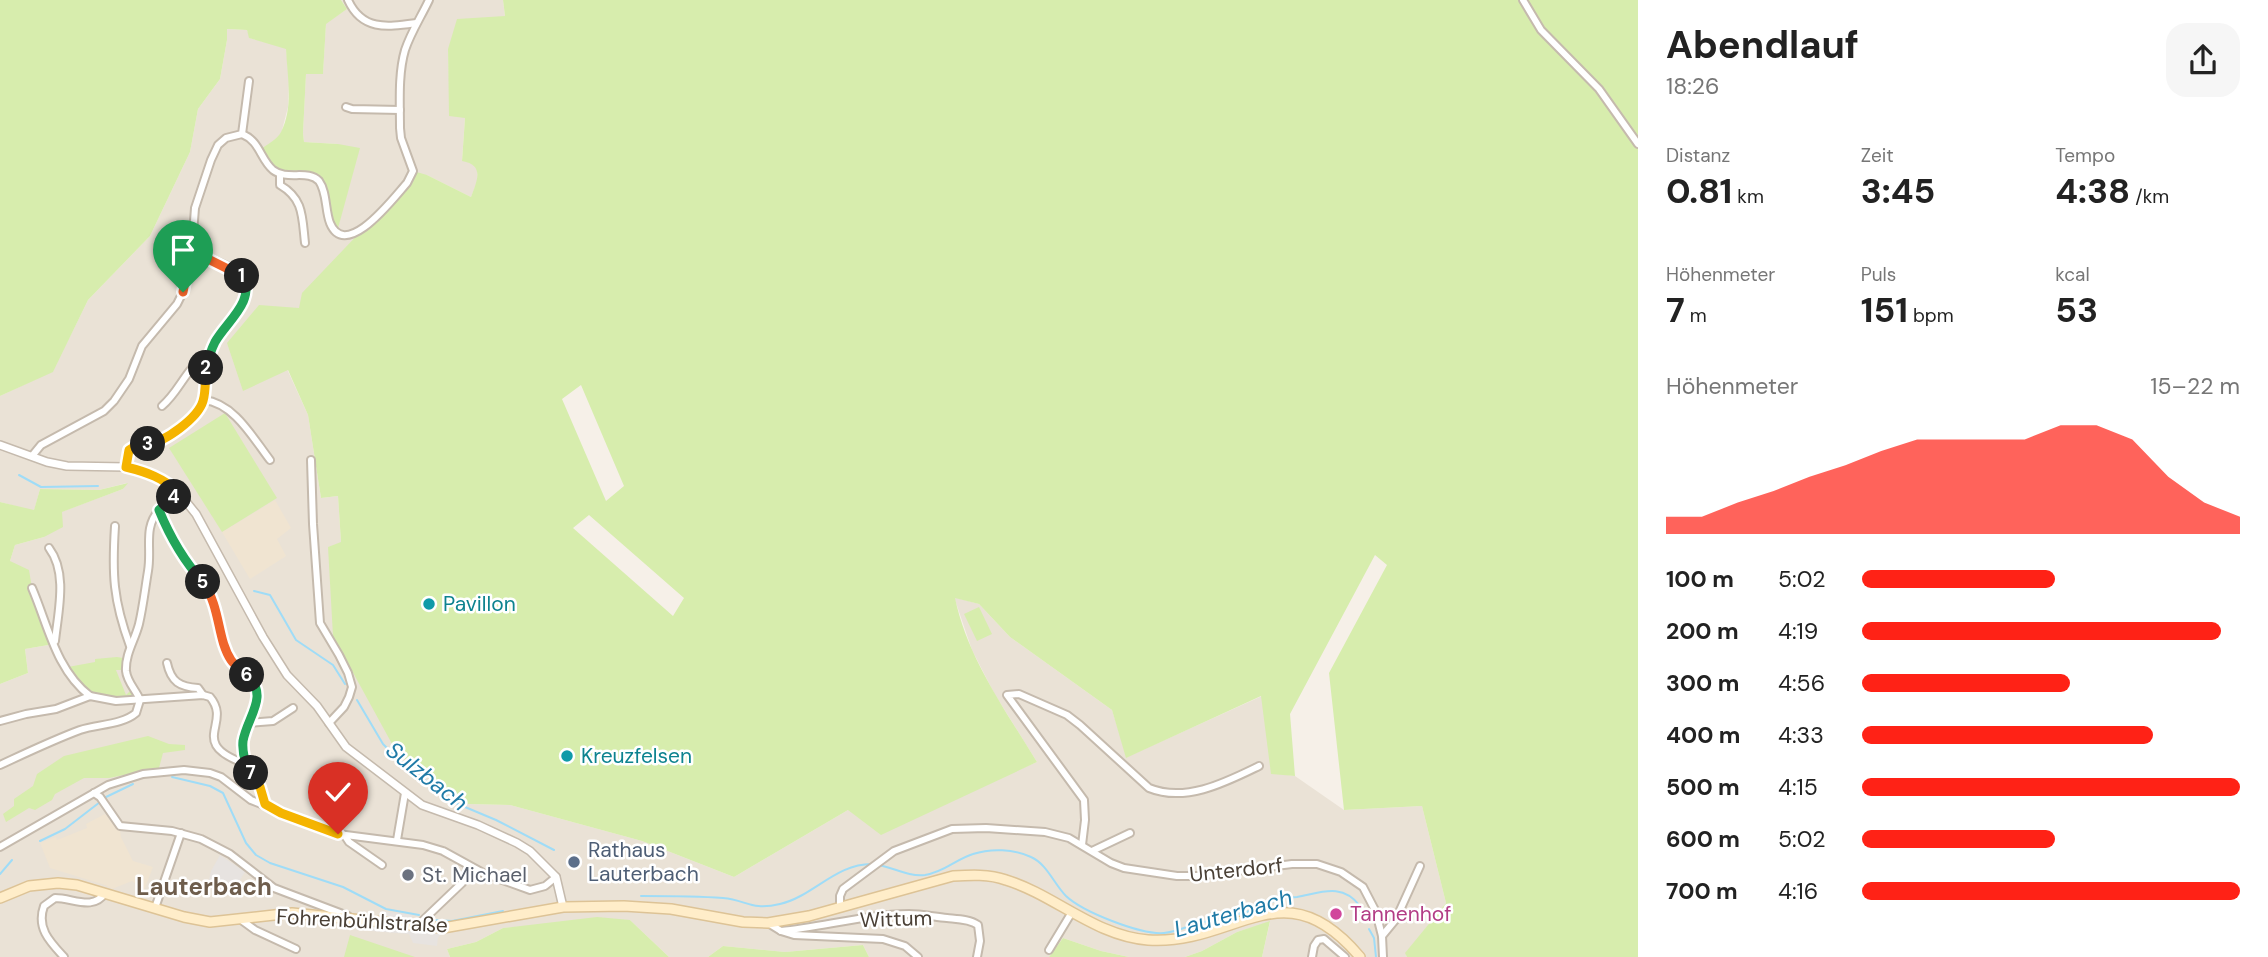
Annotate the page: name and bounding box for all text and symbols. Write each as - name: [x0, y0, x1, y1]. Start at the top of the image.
- text: Abendlauf: [1666, 20, 1859, 70]
- button: share: [2166, 23, 2240, 97]
- text: 18:26: [1666, 71, 1720, 101]
- text: Distanz: [1666, 143, 1730, 168]
- text: Zeit: [1861, 143, 1894, 168]
- text: Tempo: [2055, 143, 2115, 168]
- text: 0.81: [1666, 168, 1732, 214]
- text: 3:45: [1861, 168, 1935, 214]
- text: 4:38: [2055, 168, 2130, 214]
- text: km: [1732, 184, 1764, 209]
- text: /km: [2130, 184, 2169, 209]
- pin: [153, 220, 213, 292]
- icon: arrive: [164, 231, 202, 269]
- pin: 1: [224, 258, 260, 294]
- text: Höhenmeter: [1666, 262, 1775, 287]
- text: Puls: [1861, 262, 1896, 287]
- text: kcal: [2055, 262, 2090, 287]
- text: 1: [238, 263, 245, 288]
- text: 7: [1666, 287, 1685, 333]
- text: 151: [1861, 287, 1908, 333]
- text: 53: [2055, 287, 2098, 333]
- text: m: [1685, 303, 1707, 328]
- text: bpm: [1908, 303, 1954, 328]
- pin: 2: [188, 350, 224, 386]
- text: 2: [200, 355, 211, 380]
- text: Höhenmeter: [1666, 371, 1798, 401]
- text: 15–22 m: [2150, 371, 2240, 401]
- pin: 3: [130, 426, 166, 462]
- text: 3: [142, 431, 153, 456]
- pin: 4: [156, 480, 192, 514]
- text: 4: [167, 484, 180, 509]
- pin: 5: [186, 564, 220, 600]
- text: 100 m: [1666, 564, 1734, 594]
- text: 5:02: [1778, 564, 1825, 594]
- text: 5: [197, 569, 208, 594]
- place label: Pavillon: [443, 590, 516, 618]
- marker: Pavillon: [421, 596, 437, 612]
- text: 200 m: [1666, 616, 1739, 646]
- text: 4:19: [1778, 616, 1818, 646]
- pin: 6: [230, 658, 264, 692]
- text: 6: [240, 662, 253, 687]
- text: 300 m: [1666, 668, 1739, 698]
- text: 4:56: [1778, 668, 1825, 698]
- text: 400 m: [1666, 720, 1740, 750]
- text: 4:33: [1778, 720, 1824, 750]
- water label: Sulzbach: [380, 735, 474, 817]
- place label: Kreuzfelsen: [581, 742, 692, 770]
- marker: Kreuzfelsen: [559, 748, 575, 764]
- pin: 7: [233, 756, 268, 790]
- text: 7: [245, 760, 256, 785]
- pin: [308, 762, 368, 834]
- text: 500 m: [1666, 772, 1740, 802]
- text: 4:15: [1778, 772, 1818, 802]
- icon: check: [319, 773, 357, 811]
- text: 600 m: [1666, 824, 1740, 854]
- text: 5:02: [1778, 824, 1825, 854]
- place label: Rathaus Lauterbach: [588, 836, 699, 888]
- street label: Unterdorf: [1188, 851, 1284, 889]
- marker: Rathaus Lauterbach: [566, 854, 582, 870]
- place label: St. Michael: [422, 861, 527, 889]
- marker: St. Michael: [400, 867, 416, 883]
- district label: Lauterbach: [136, 871, 272, 902]
- text: 700 m: [1666, 876, 1738, 906]
- text: 4:16: [1778, 876, 1818, 906]
- water label: Lauterbach: [1170, 882, 1296, 944]
- place label: Tannenhof: [1350, 900, 1451, 928]
- street label: Fohrenbühlstraße: [276, 903, 448, 939]
- street label: Wittum: [859, 904, 933, 934]
- marker: Tannenhof: [1328, 906, 1344, 922]

